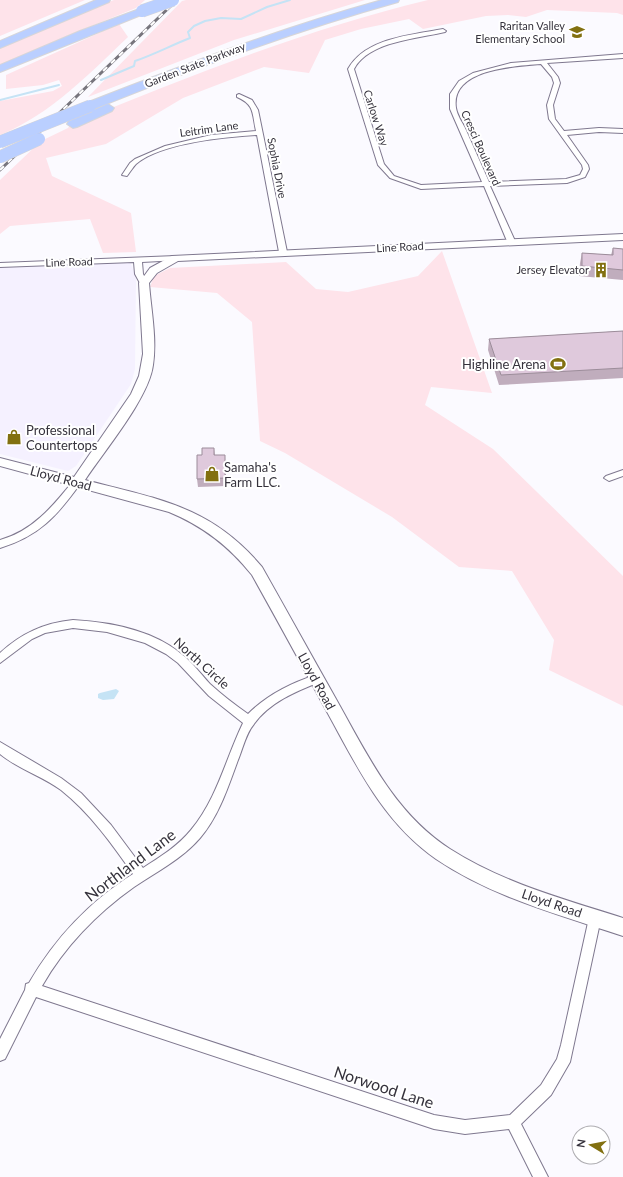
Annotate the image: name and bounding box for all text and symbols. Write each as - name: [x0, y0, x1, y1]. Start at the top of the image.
- place label: Raritan Valley Elementary School: [475, 19, 565, 45]
- school or university icon: Raritan Valley Elementary School: [568, 23, 586, 41]
- street label: Garden State Parkway: [143, 39, 247, 90]
- street label: Carlow Way: [361, 88, 392, 148]
- street label: Cresci Boulevard: [459, 108, 504, 187]
- street label: Leitrim Lane: [179, 118, 239, 139]
- street label: Sophia Drive: [265, 136, 290, 200]
- street label: Line Road: [376, 239, 424, 254]
- street label: Line Road: [45, 254, 93, 269]
- building icon: Jersey Elevator: [592, 261, 610, 279]
- place label: Jersey Elevator: [516, 263, 589, 276]
- sports icon: Highline Arena: [549, 355, 567, 373]
- place label: Highline Arena: [462, 356, 546, 372]
- place label: Professional Countertops: [26, 422, 98, 453]
- shop icon: Professional Countertops: [5, 428, 23, 446]
- place label: Samaha's Farm LLC.: [224, 459, 280, 490]
- street label: Lloyd Road: [29, 462, 93, 494]
- shop icon: Samaha's Farm LLC.: [203, 465, 221, 483]
- street label: North Circle: [171, 634, 233, 692]
- street label: Lloyd Road: [295, 650, 339, 712]
- street label: Northland Lane: [81, 824, 179, 905]
- street label: Lloyd Road: [520, 885, 584, 921]
- street label: Norwood Lane: [332, 1061, 437, 1112]
- north arrow: [571, 1125, 611, 1165]
- text: N: [574, 1138, 588, 1148]

